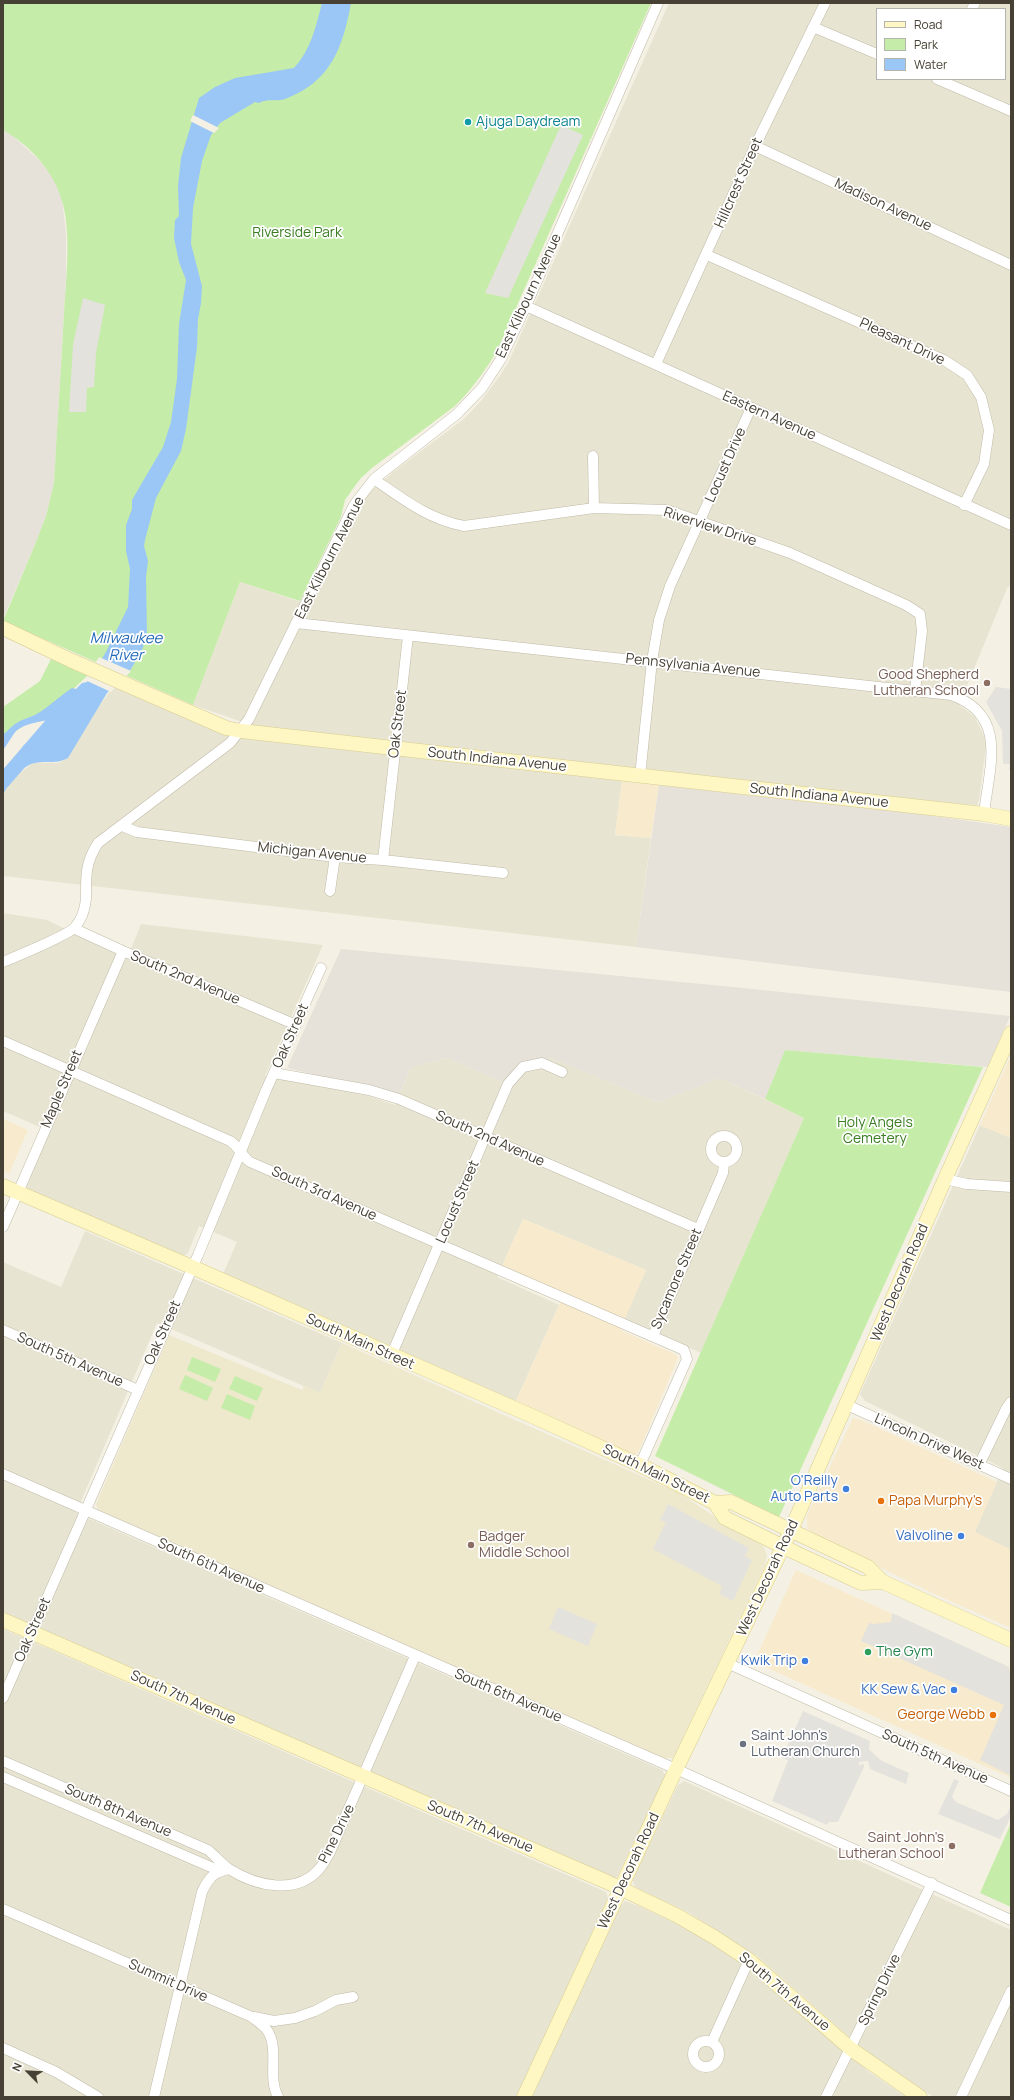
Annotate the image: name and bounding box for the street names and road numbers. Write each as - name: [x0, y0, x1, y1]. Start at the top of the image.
- street label: Hillcrest Street: [712, 135, 766, 231]
- street label: Madison Avenue: [832, 175, 934, 235]
- street label: East Kilbourn Avenue: [493, 231, 565, 361]
- street label: Pleasant Drive: [857, 315, 947, 369]
- street label: Eastern Avenue: [720, 388, 818, 444]
- street label: Locust Drive: [702, 425, 750, 505]
- street label: East Kilbourn Avenue: [292, 494, 368, 622]
- street label: Riverview Drive: [661, 504, 759, 550]
- street label: Pennsylvania Avenue: [625, 651, 761, 681]
- street label: Oak Street: [385, 689, 411, 759]
- street label: South Indiana Avenue: [427, 744, 567, 776]
- street label: South Indiana Avenue: [749, 780, 889, 812]
- street label: Michigan Avenue: [257, 839, 367, 867]
- street label: South 2nd Avenue: [128, 947, 242, 1009]
- street label: Oak Street: [269, 1001, 313, 1071]
- street label: Maple Street: [38, 1047, 86, 1131]
- street label: South 2nd Avenue: [433, 1107, 547, 1171]
- street label: Locust Street: [433, 1158, 483, 1246]
- street label: South 3rd Avenue: [269, 1163, 379, 1225]
- street label: West Decorah Road: [868, 1222, 932, 1344]
- street label: Sycamore Street: [648, 1226, 706, 1332]
- street label: Oak Street: [141, 1298, 185, 1368]
- street label: South Main Street: [303, 1311, 417, 1373]
- street label: South 5th Avenue: [14, 1329, 126, 1391]
- street label: Lincoln Drive West: [872, 1410, 986, 1474]
- street label: South Main Street: [600, 1441, 712, 1507]
- street label: West Decorah Road: [734, 1517, 802, 1639]
- street label: South 6th Avenue: [155, 1535, 267, 1597]
- street label: Oak Street: [11, 1595, 55, 1665]
- street label: South 6th Avenue: [452, 1666, 564, 1726]
- street label: South 7th Avenue: [128, 1667, 238, 1729]
- street label: South 5th Avenue: [879, 1726, 991, 1788]
- street label: South 8th Avenue: [62, 1781, 174, 1841]
- street label: South 7th Avenue: [424, 1797, 536, 1857]
- street label: Pine Drive: [315, 1802, 359, 1866]
- street label: West Decorah Road: [595, 1810, 663, 1932]
- street label: South 7th Avenue: [735, 1949, 833, 2035]
- street label: Spring Drive: [855, 1952, 905, 2028]
- street label: Summit Drive: [126, 1956, 210, 2006]

